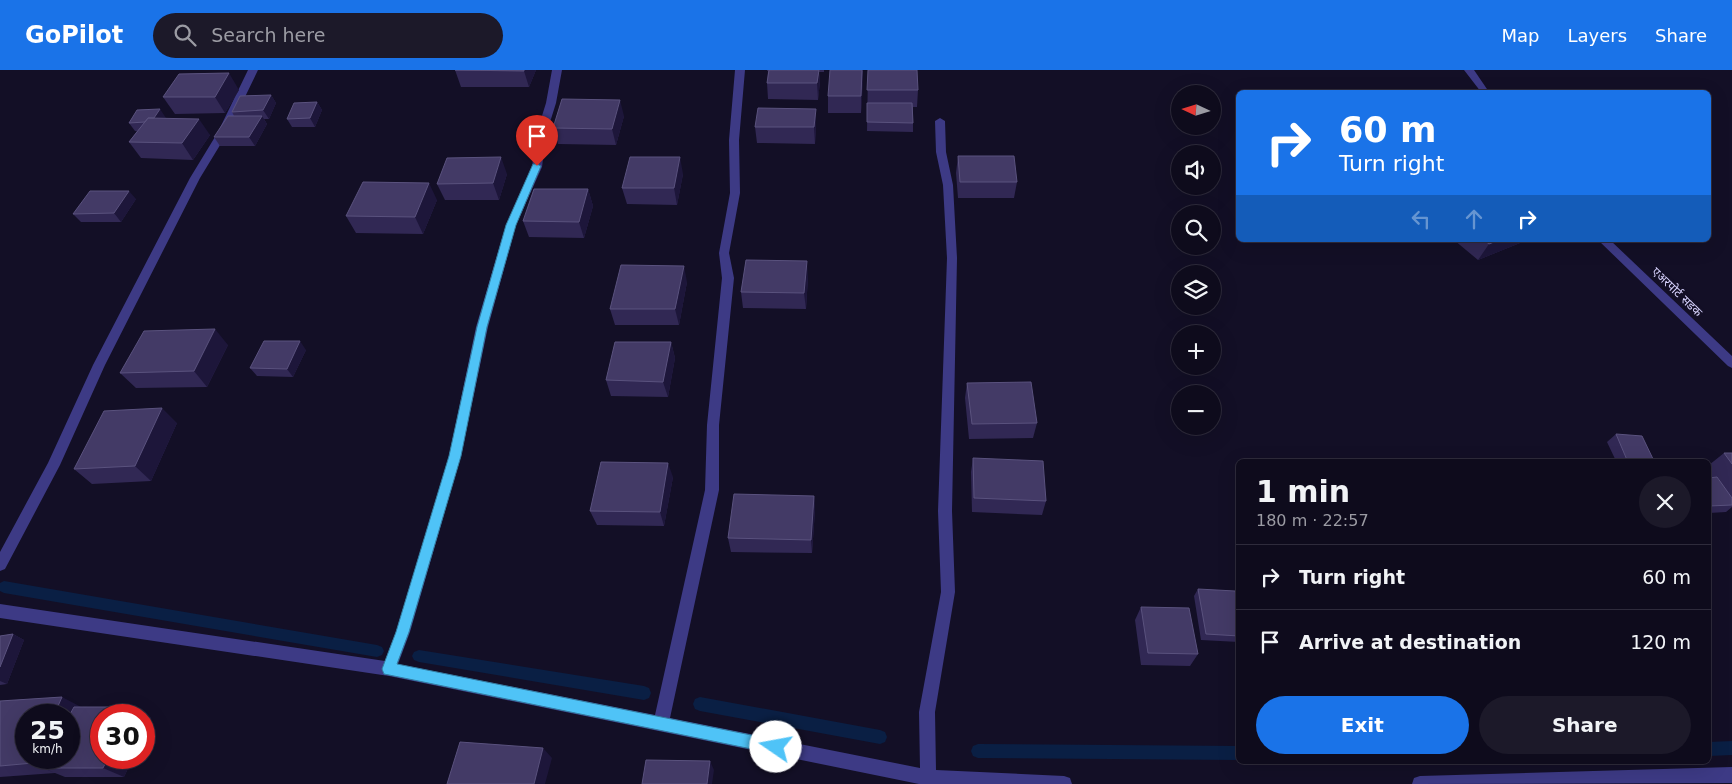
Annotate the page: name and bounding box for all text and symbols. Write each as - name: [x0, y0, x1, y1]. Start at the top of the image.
- search box: [153, 13, 503, 58]
- text: GoPilot: [25, 21, 123, 49]
- icon: search: [171, 21, 199, 49]
- text: Search here: [211, 24, 325, 46]
- text: Map: [1501, 25, 1539, 46]
- text: Layers: [1567, 25, 1627, 46]
- text: Share: [1655, 25, 1707, 46]
- north arrow: [1171, 85, 1221, 135]
- map controls: [1171, 85, 1221, 435]
- icon: right: [1256, 110, 1321, 175]
- text: 60 m: [1339, 110, 1436, 150]
- pin: [516, 115, 558, 166]
- icon: arrive: [523, 122, 551, 150]
- button: sound: [1171, 145, 1221, 195]
- text: Turn right: [1339, 151, 1444, 176]
- button: search: [1171, 205, 1221, 255]
- icon: left: [1407, 205, 1435, 233]
- icon: ahead: [1460, 205, 1488, 233]
- icon: right: [1513, 205, 1541, 233]
- street label: एअरपोर्ट सडक: [1649, 264, 1706, 320]
- button: layers: [1171, 265, 1221, 315]
- button: +: [1171, 325, 1221, 375]
- button: −: [1171, 385, 1221, 435]
- text: 1 min: [1256, 474, 1350, 509]
- button: close: [1639, 476, 1691, 528]
- text: 180 m · 22:57: [1256, 511, 1369, 530]
- icon: right: [1256, 563, 1284, 591]
- text: Turn right: [1299, 566, 1405, 588]
- text: 60 m: [1642, 566, 1691, 588]
- icon: arrive: [1256, 628, 1284, 656]
- text: Arrive at destination: [1299, 631, 1521, 653]
- text: 120 m: [1630, 631, 1691, 653]
- button: Exit: [1256, 696, 1469, 754]
- button: Share: [1479, 696, 1691, 754]
- speed limit sign: 30: [90, 704, 155, 769]
- text: 25: [30, 716, 65, 745]
- position arrow: [749, 720, 801, 772]
- text: km/h: [32, 742, 63, 756]

